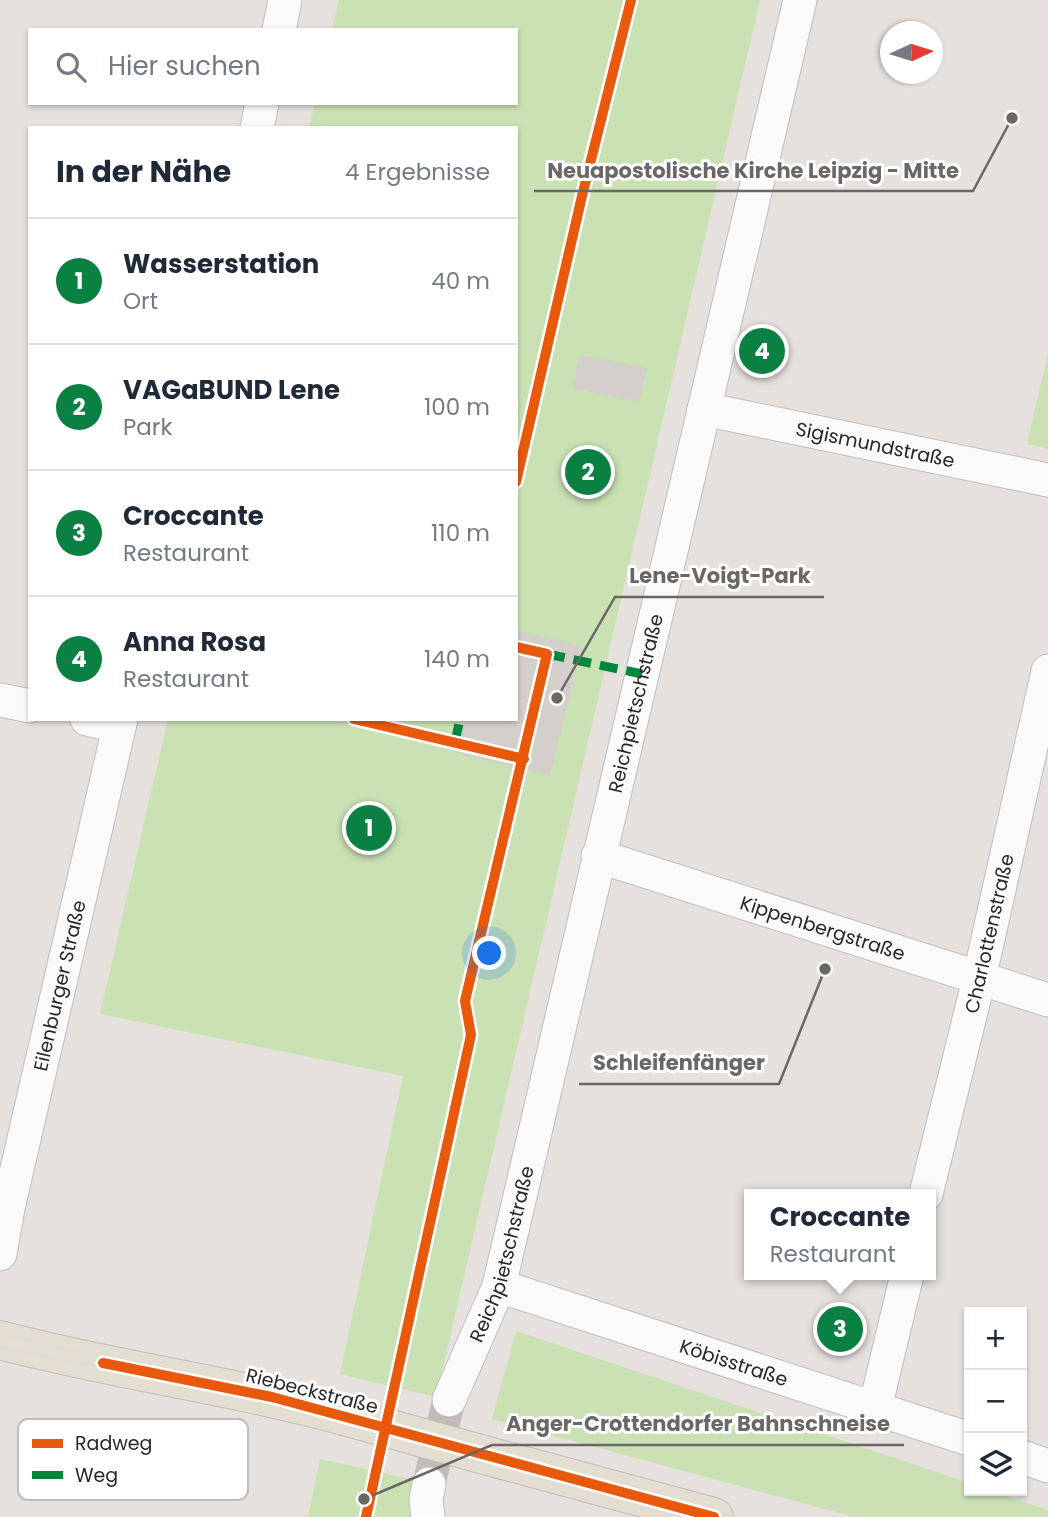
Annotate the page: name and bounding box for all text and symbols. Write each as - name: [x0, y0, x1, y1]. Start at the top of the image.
- north arrow: [880, 21, 943, 84]
- search box: [28, 28, 518, 105]
- icon: search: [52, 48, 90, 86]
- text: Hier suchen: [108, 48, 261, 84]
- callout: Neuapostolische Kirche Leipzig - Mitte: [534, 149, 973, 191]
- text: In der Nähe: [56, 150, 231, 193]
- text: 4 Ergebnisse: [345, 156, 490, 188]
- text: Neuapostolische Kirche Leipzig - Mitte: [547, 156, 959, 185]
- text: Wasserstation: [123, 246, 319, 282]
- text: 1: [75, 265, 83, 297]
- text: 40 m: [431, 265, 490, 297]
- text: Ort: [123, 285, 158, 317]
- pin: 4: [739, 325, 785, 377]
- text: VAGaBUND Lene: [123, 372, 340, 408]
- text: 2: [72, 391, 86, 423]
- text: 100 m: [424, 391, 490, 423]
- text: Park: [123, 411, 172, 443]
- street label: Sigismundstraße: [794, 415, 957, 474]
- pin: 2: [565, 446, 611, 498]
- text: Croccante: [123, 498, 264, 534]
- text: 3: [72, 517, 86, 549]
- text: 110 m: [431, 517, 490, 549]
- text: Restaurant: [123, 537, 249, 569]
- callout: Lene-Voigt-Park: [615, 555, 824, 597]
- text: Lene-Voigt-Park: [629, 561, 811, 590]
- street label: Reichpietschstraße: [601, 611, 669, 795]
- text: Anna Rosa: [123, 624, 266, 660]
- text: 4: [71, 643, 87, 675]
- text: 140 m: [424, 643, 490, 675]
- text: Restaurant: [123, 663, 249, 695]
- pin: 1: [346, 802, 392, 854]
- street label: Charlottenstraße: [958, 851, 1020, 1016]
- street label: Kippenbergstraße: [737, 889, 909, 967]
- street label: Eilenburger Straße: [27, 897, 92, 1074]
- your location: [472, 936, 506, 970]
- callout: Schleifenfänger: [579, 1042, 779, 1084]
- text: Schleifenfänger: [593, 1048, 765, 1077]
- street label: Reichpietschstraße: [463, 1163, 540, 1346]
- popup: [744, 1189, 936, 1280]
- text: Croccante: [770, 1199, 910, 1235]
- text: Restaurant: [770, 1238, 896, 1270]
- pin: 3: [817, 1303, 863, 1355]
- map controls: [964, 1307, 1027, 1496]
- button: +: [964, 1307, 1027, 1370]
- street label: Köbisstraße: [676, 1332, 792, 1393]
- street label: Riebeckstraße: [243, 1362, 381, 1420]
- button: −: [964, 1370, 1027, 1433]
- callout: Anger-Crottendorfer Bahnschneise: [492, 1403, 904, 1445]
- text: Anger-Crottendorfer Bahnschneise: [506, 1409, 890, 1438]
- legend: [18, 1419, 248, 1500]
- text: Radweg: [75, 1430, 152, 1457]
- button: layers: [964, 1433, 1027, 1496]
- text: Weg: [75, 1462, 118, 1489]

